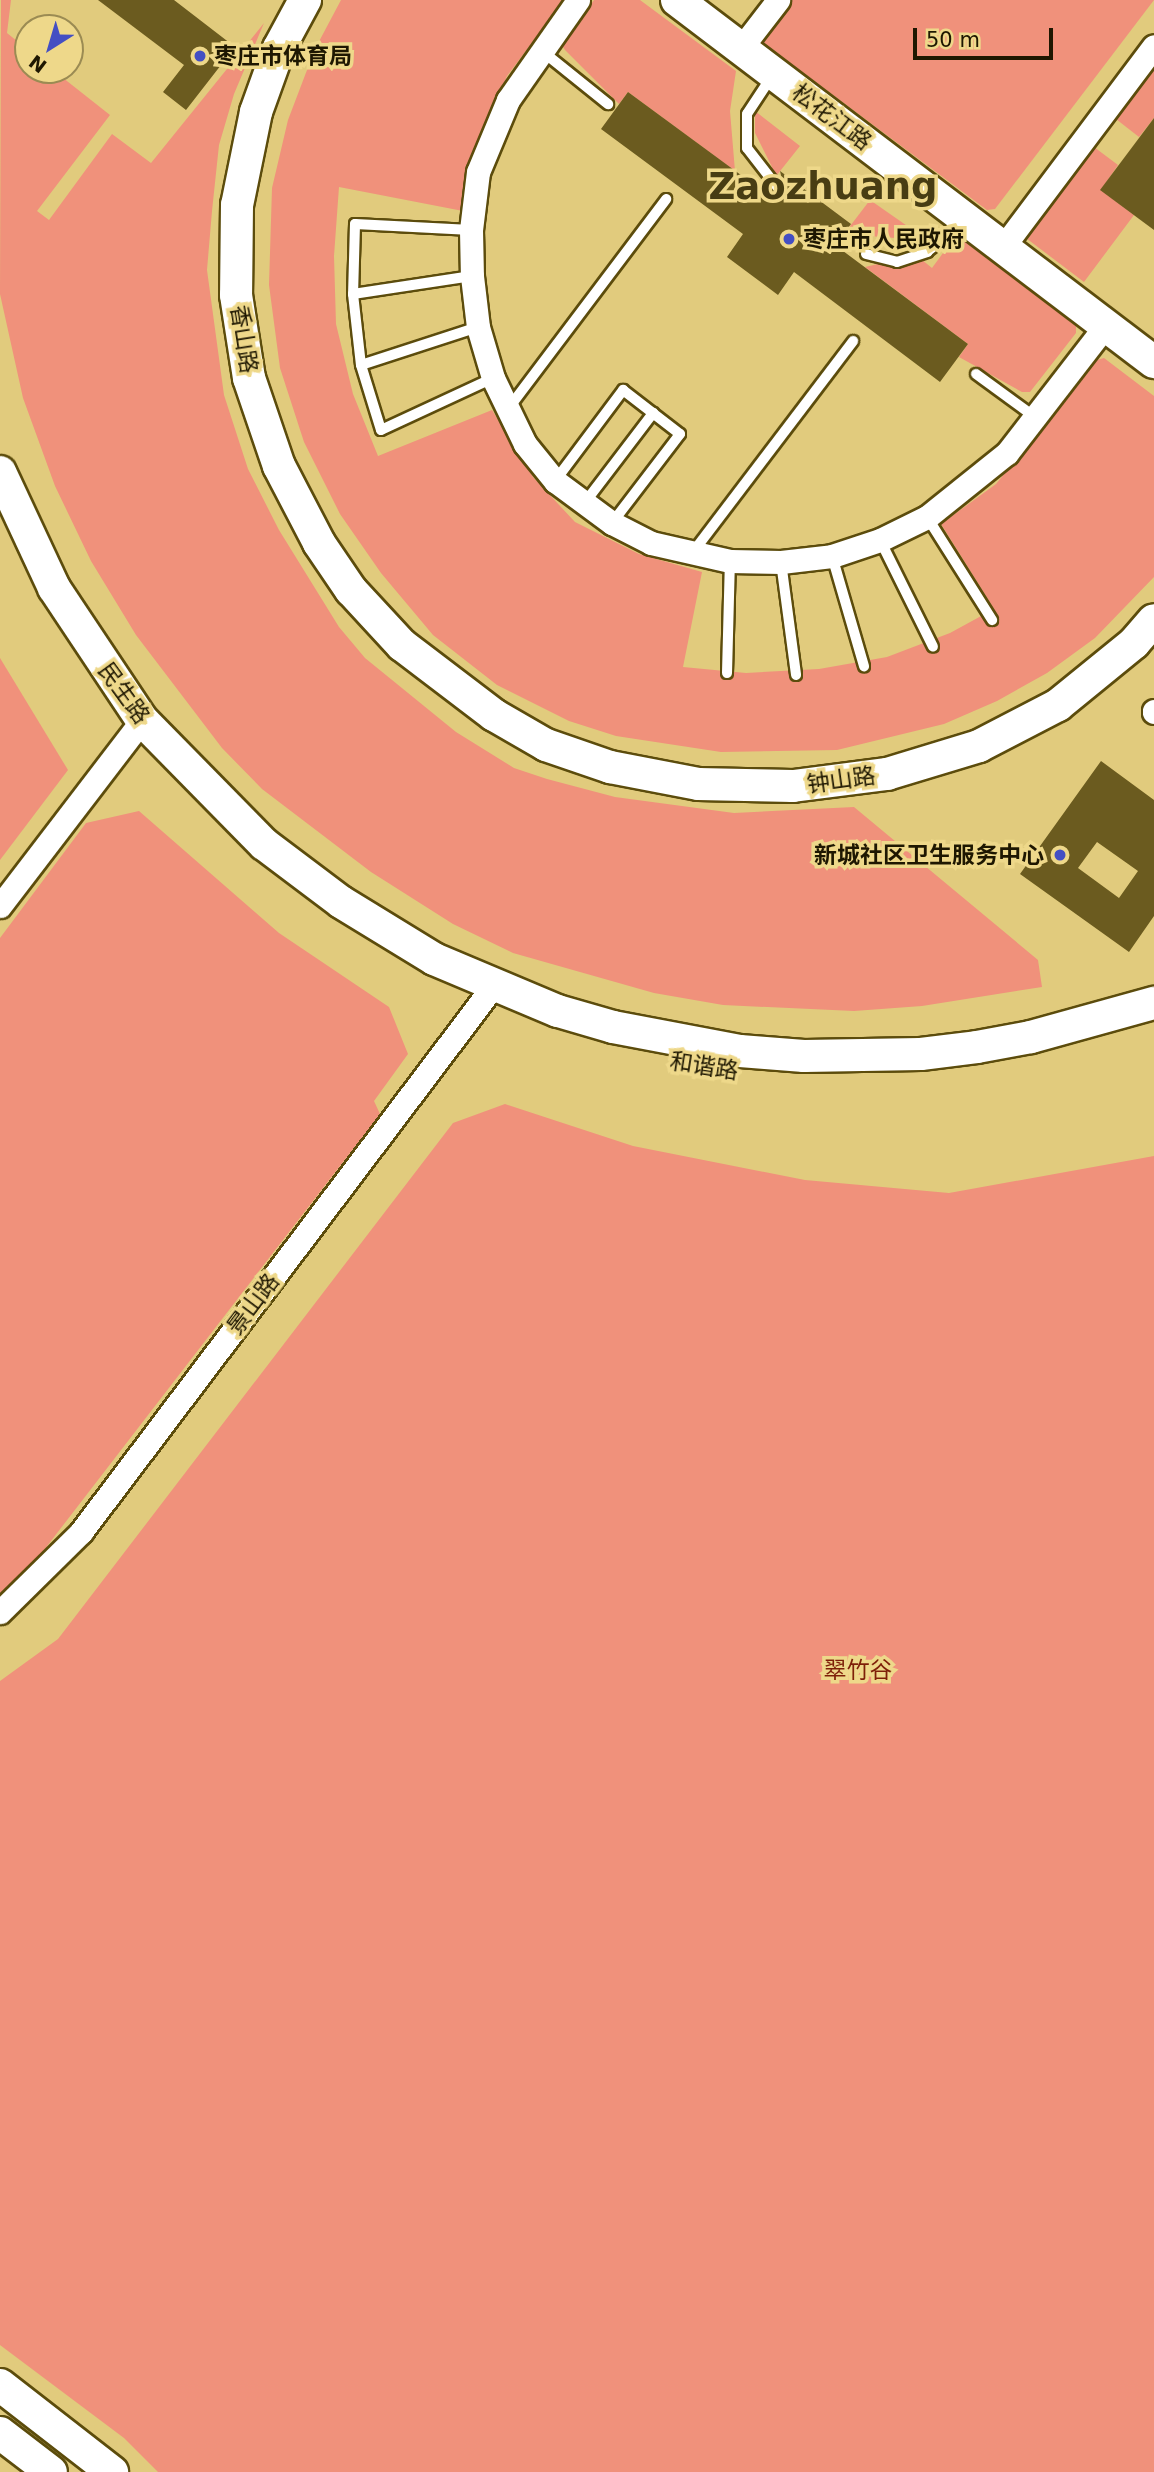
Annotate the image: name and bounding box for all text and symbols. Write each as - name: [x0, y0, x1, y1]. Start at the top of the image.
- north arrow: [14, 14, 84, 84]
- scale bar: [916, 14, 1056, 58]
- text: 50 m: [926, 28, 980, 52]
- place label: 枣庄市体育局: [214, 42, 352, 70]
- marker: 枣庄市体育局: [192, 48, 208, 64]
- text: N: [25, 51, 51, 78]
- street label: 松花江路: [787, 78, 877, 156]
- district label: Zaozhuang: [708, 165, 938, 209]
- place label: 枣庄市人民政府: [803, 225, 964, 253]
- marker: 枣庄市人民政府: [781, 231, 797, 247]
- street label: 香山路: [225, 303, 263, 375]
- street label: 民生路: [93, 657, 155, 729]
- street label: 钟山路: [805, 762, 877, 798]
- place label: 新城社区卫生服务中心: [814, 841, 1044, 869]
- marker: 新城社区卫生服务中心: [1050, 845, 1070, 865]
- street label: 和谐路: [668, 1047, 740, 1085]
- street label: 景山路: [221, 1268, 285, 1340]
- park label: 翠竹谷: [824, 1656, 892, 1684]

